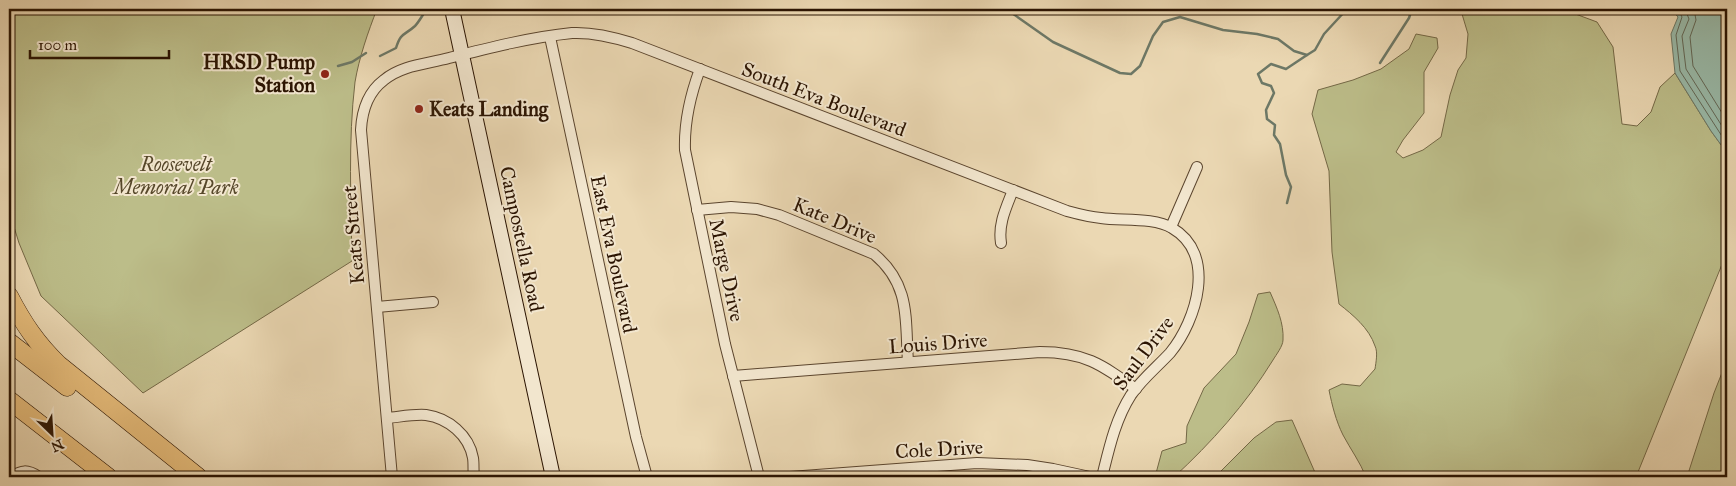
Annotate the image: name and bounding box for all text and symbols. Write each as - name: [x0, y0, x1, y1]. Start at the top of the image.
- scale bar: [30, 28, 169, 60]
- text: 100 m: [38, 36, 78, 54]
- place label: HRSD Pump Station: [203, 50, 315, 97]
- street label: South Eva Boulevard: [738, 57, 910, 141]
- marker: HRSD Pump Station: [319, 68, 331, 80]
- place label: Keats Landing: [429, 97, 549, 122]
- marker: Keats Landing: [413, 103, 425, 115]
- park label: Roosevelt Memorial Park: [111, 152, 239, 199]
- street label: Campostella Road: [495, 164, 549, 314]
- street label: East Eva Boulevard: [586, 173, 642, 335]
- street label: Keats Street: [337, 185, 369, 285]
- street label: Kate Drive: [790, 192, 880, 248]
- street label: Marge Drive: [703, 216, 750, 324]
- street label: Saul Drive: [1107, 311, 1179, 395]
- street label: Louis Drive: [888, 328, 988, 358]
- north arrow: [28, 408, 78, 458]
- text: N: [48, 435, 66, 456]
- street label: Cole Drive: [894, 435, 984, 463]

